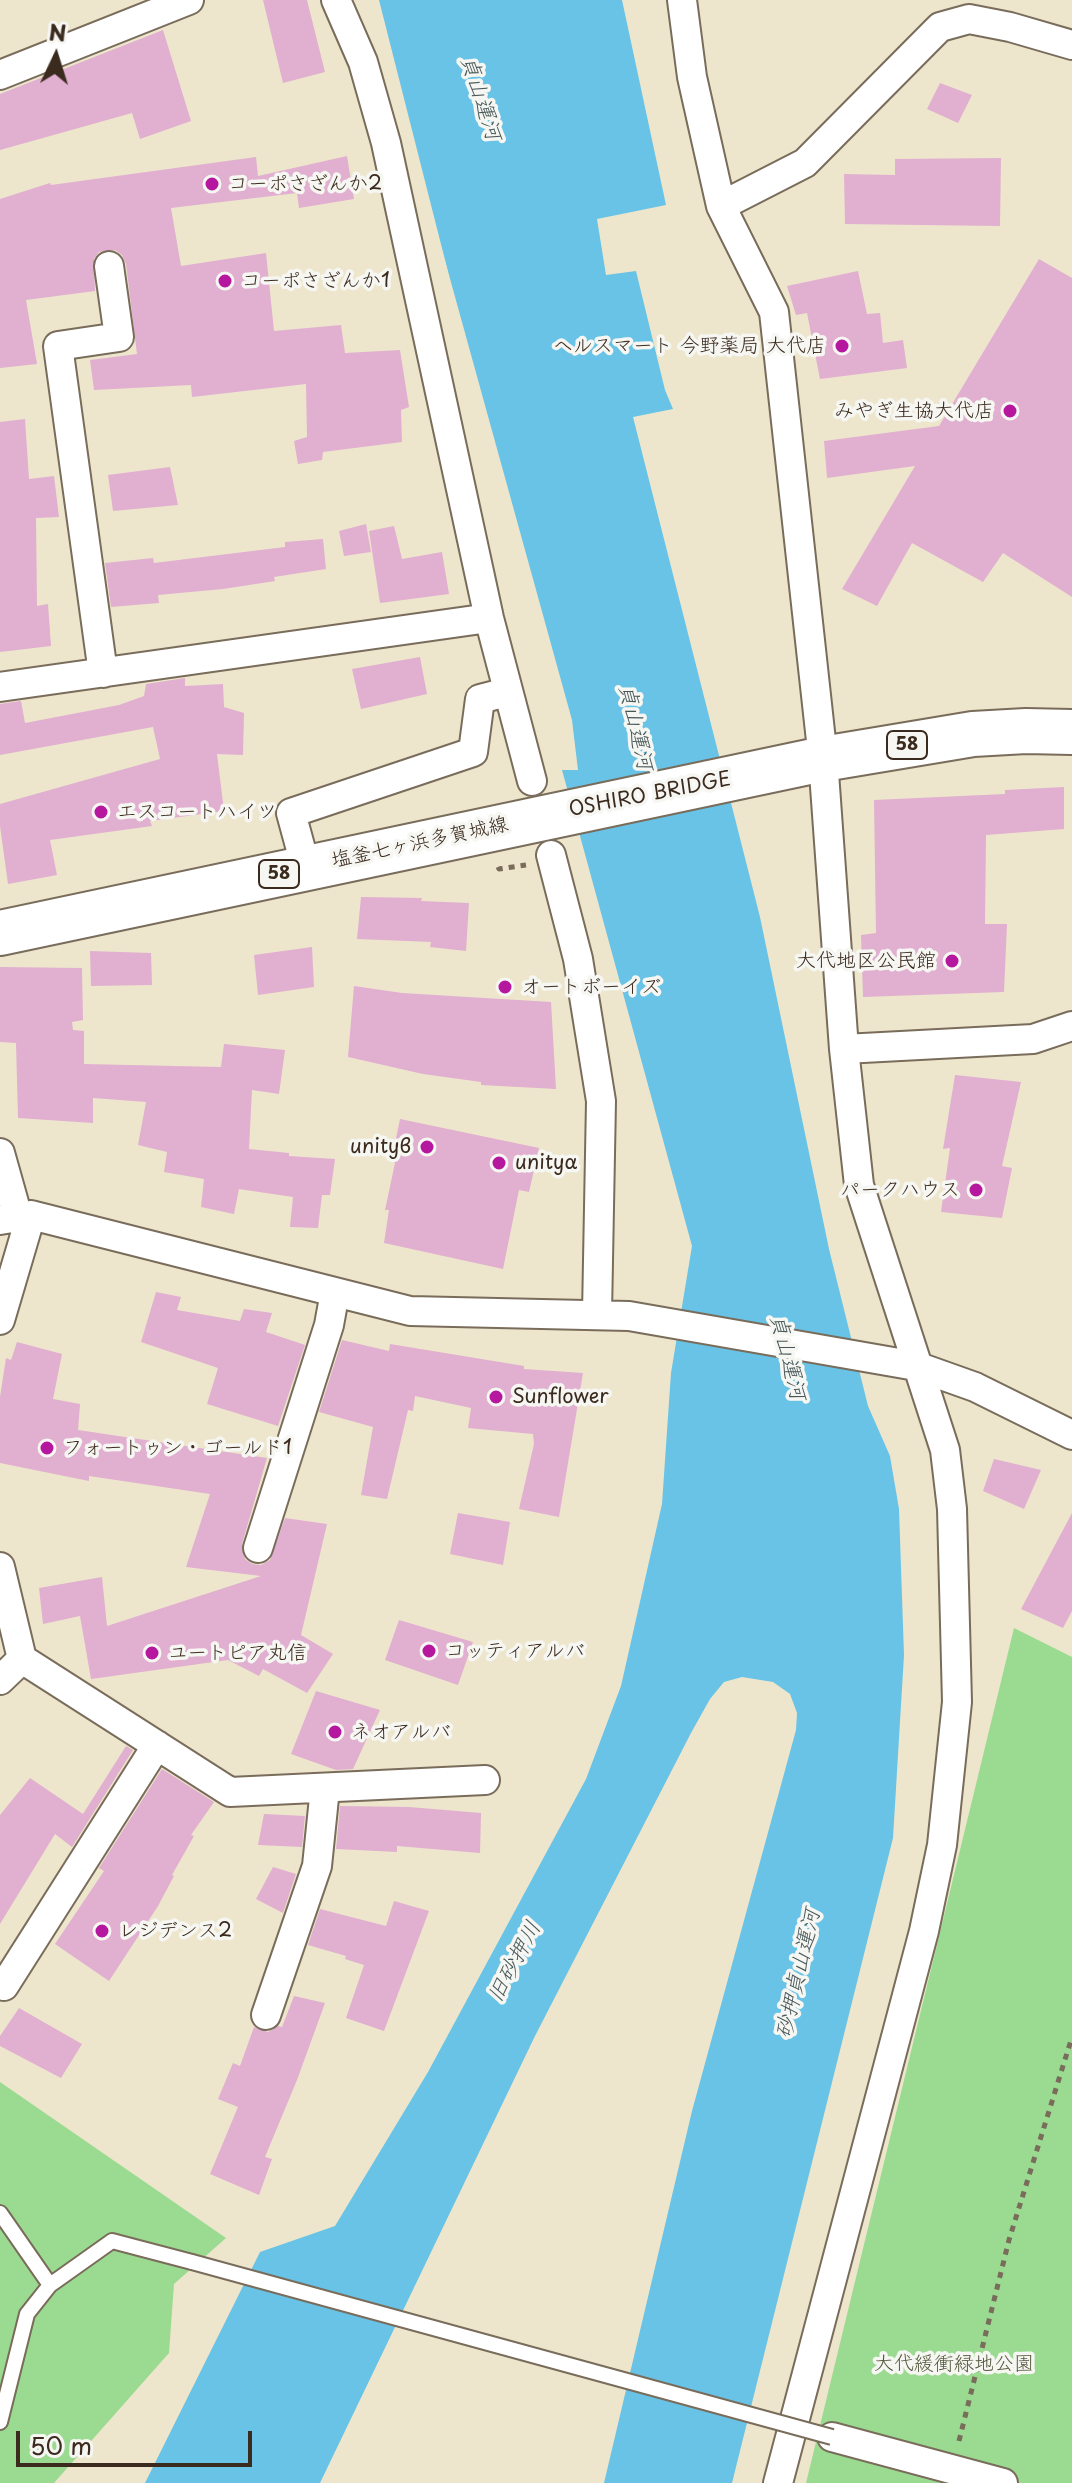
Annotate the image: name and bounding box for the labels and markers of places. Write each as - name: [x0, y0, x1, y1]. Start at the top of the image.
- place label: コーポさざんか2: [228, 172, 382, 196]
- marker: コーポさざんか2: [203, 175, 221, 193]
- place label: コーポさざんか1: [241, 269, 390, 293]
- marker: コーポさざんか1: [216, 272, 234, 290]
- place label: ヘルスマート 今野薬局 大代店: [553, 334, 826, 358]
- marker: ヘルスマート 今野薬局 大代店: [833, 337, 851, 355]
- place label: みやぎ生協大代店: [834, 399, 994, 423]
- marker: みやぎ生協大代店: [1001, 402, 1019, 420]
- place label: エスコートハイツ: [117, 800, 277, 824]
- marker: エスコートハイツ: [92, 803, 110, 821]
- place label: 大代地区公民館: [796, 949, 936, 973]
- marker: 大代地区公民館: [943, 952, 961, 970]
- place label: オートボーイズ: [521, 975, 661, 999]
- marker: オートボーイズ: [496, 978, 514, 996]
- place label: unityβ: [350, 1135, 411, 1159]
- marker: unityβ: [418, 1138, 436, 1156]
- place label: unityα: [515, 1151, 578, 1175]
- marker: unityα: [490, 1154, 508, 1172]
- place label: パークハウス: [840, 1178, 960, 1202]
- marker: パークハウス: [967, 1181, 985, 1199]
- place label: Sunflower: [512, 1385, 609, 1409]
- marker: Sunflower: [487, 1388, 505, 1406]
- place label: フォートゥン・ゴールド1: [63, 1436, 292, 1460]
- marker: フォートゥン・ゴールド1: [38, 1439, 56, 1457]
- place label: コッティアルバ: [445, 1639, 585, 1663]
- place label: ユートピア丸信: [168, 1641, 307, 1665]
- marker: コッティアルバ: [420, 1642, 438, 1660]
- marker: ユートピア丸信: [143, 1644, 161, 1662]
- place label: ネオアルバ: [351, 1720, 451, 1744]
- marker: ネオアルバ: [326, 1723, 344, 1741]
- place label: レジデンス2: [118, 1919, 232, 1943]
- marker: レジデンス2: [93, 1922, 111, 1940]

